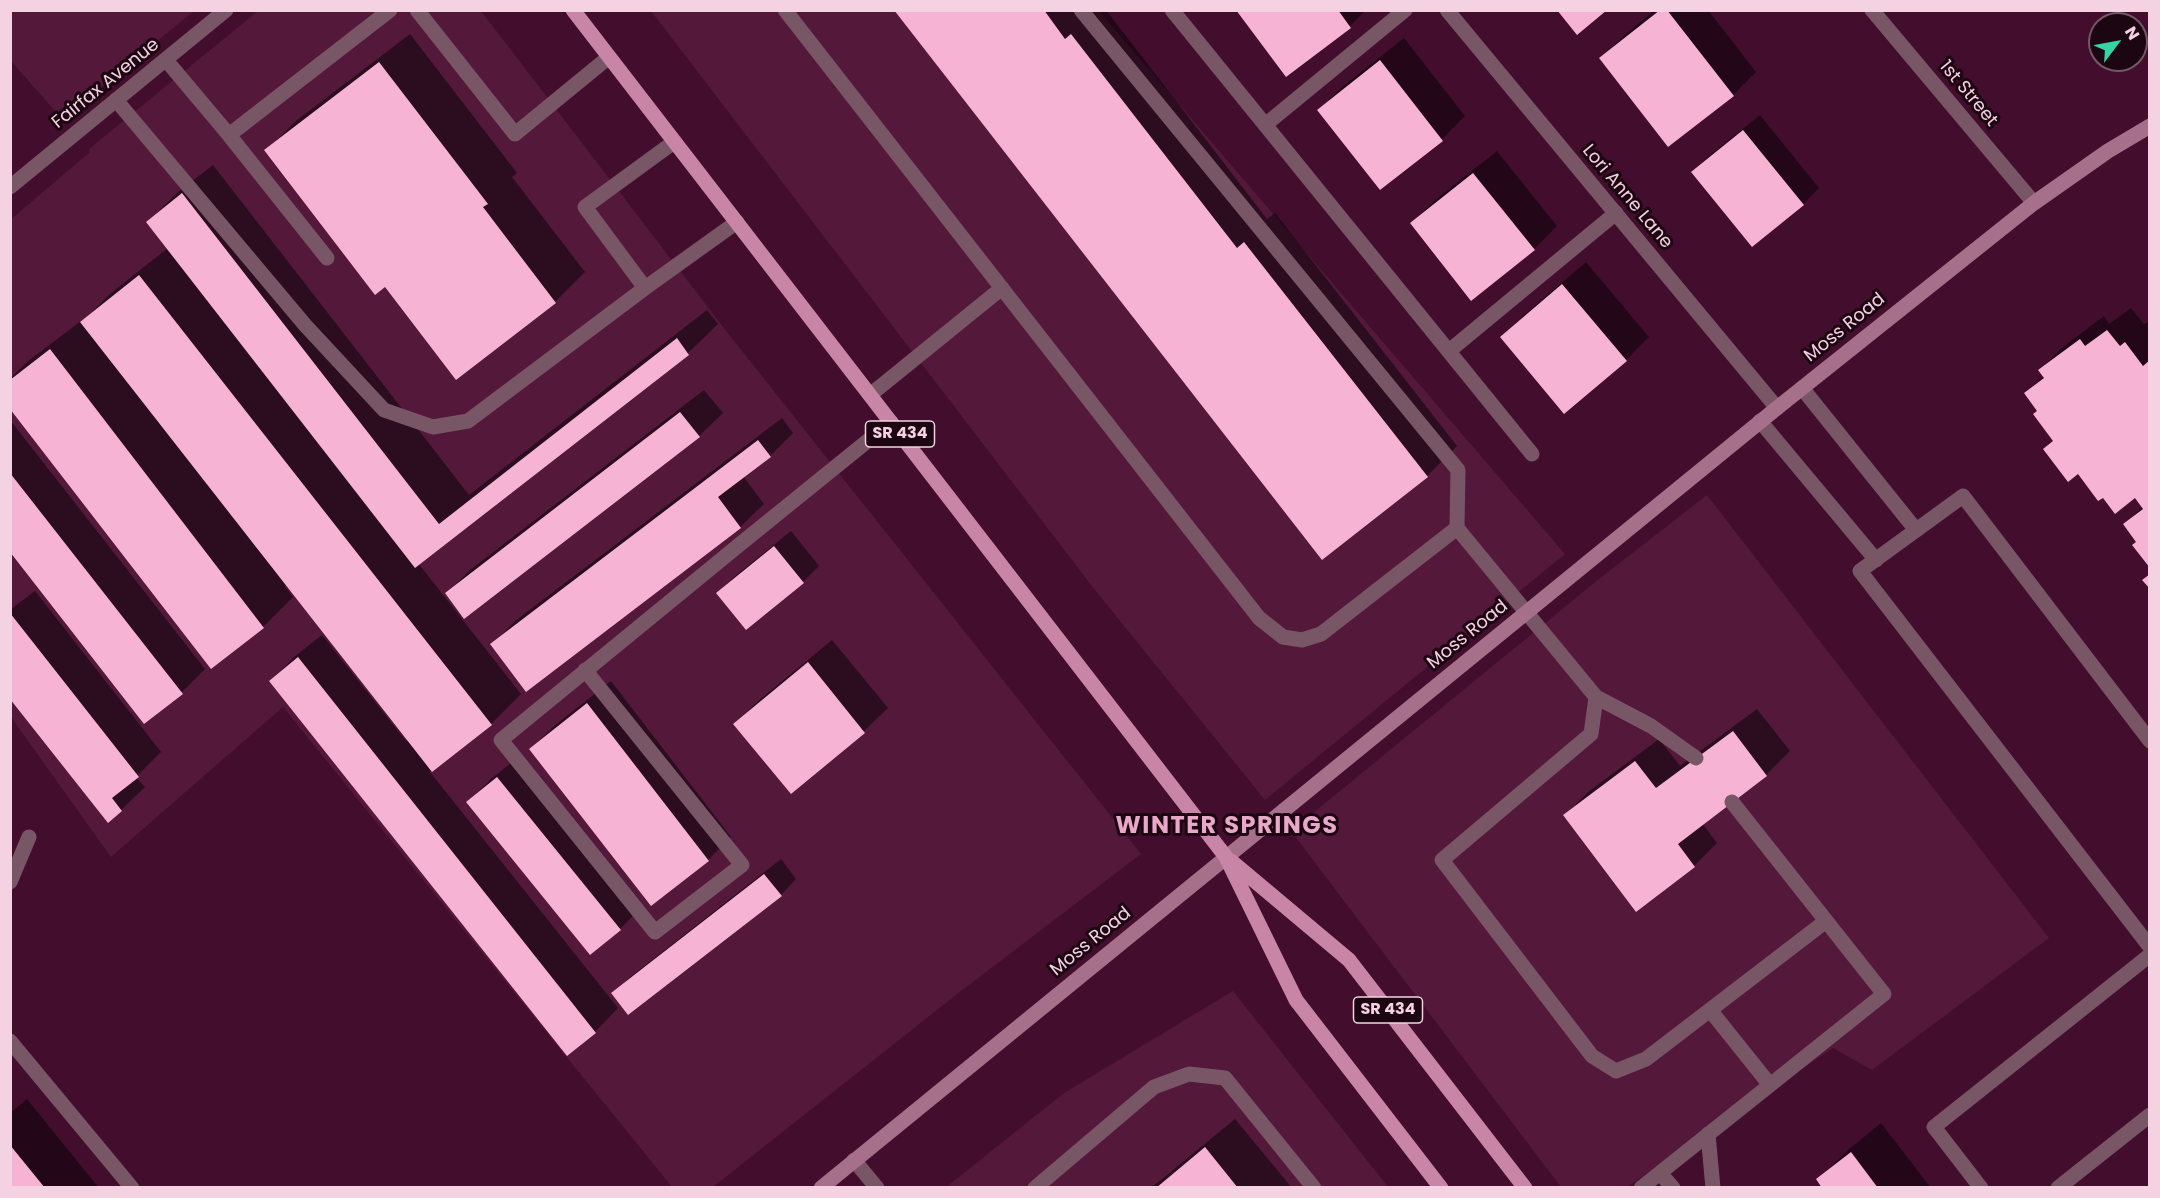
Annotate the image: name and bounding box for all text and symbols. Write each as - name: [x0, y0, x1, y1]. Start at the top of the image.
- north arrow: [2088, 12, 2148, 72]
- text: N: [2119, 22, 2145, 44]
- street label: Fairfax Avenue: [48, 34, 164, 134]
- street label: 1st Street: [1934, 57, 2002, 131]
- street label: Lori Anne Lane: [1577, 141, 1677, 253]
- street label: Moss Road: [1800, 289, 1890, 367]
- road number: SR 434: [866, 421, 934, 447]
- street label: Moss Road: [1423, 596, 1513, 674]
- district label: WINTER SPRINGS: [1116, 813, 1338, 841]
- street label: Moss Road: [1046, 903, 1136, 981]
- road number: SR 434: [1354, 997, 1422, 1023]

